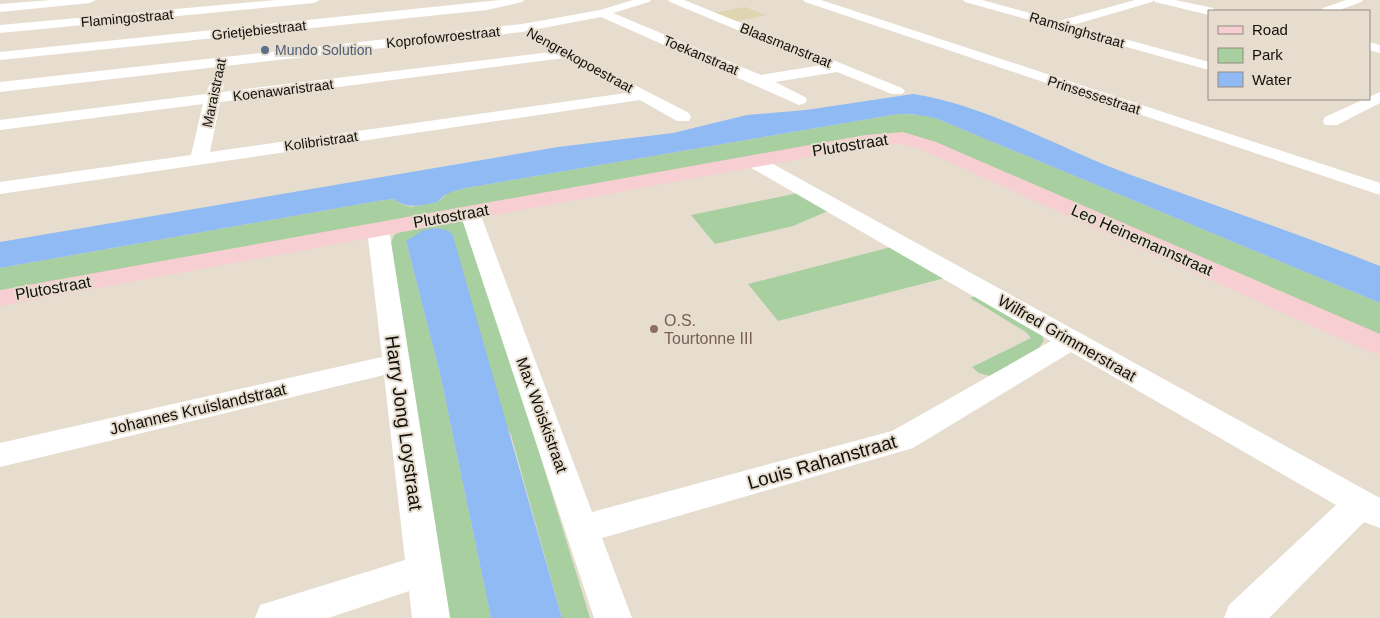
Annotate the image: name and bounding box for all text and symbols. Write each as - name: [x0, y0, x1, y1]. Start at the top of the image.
- street label: Flamingostraat: [80, 6, 174, 30]
- street label: Ramsinghstraat: [1028, 9, 1126, 51]
- legend: [1208, 10, 1370, 100]
- street label: Grietjebiestraat: [211, 17, 307, 43]
- street label: Blaasmanstraat: [738, 19, 834, 71]
- text: Road: [1252, 21, 1288, 38]
- street label: Koprofowroestraat: [385, 23, 501, 51]
- street label: Nengrekopoestraat: [524, 24, 636, 96]
- street label: Toekanstraat: [661, 32, 741, 78]
- place label: Mundo Solution: [275, 42, 372, 58]
- marker: Mundo Solution: [259, 44, 271, 56]
- text: Park: [1252, 46, 1283, 63]
- street label: Maraistraat: [199, 57, 229, 129]
- text: Water: [1252, 71, 1291, 88]
- street label: Prinsessestraat: [1046, 72, 1142, 118]
- street label: Koenawaristraat: [232, 76, 334, 104]
- street label: Kolibristraat: [283, 128, 359, 154]
- street label: Plutostraat: [811, 131, 890, 159]
- street label: Plutostraat: [412, 201, 491, 231]
- street label: Leo Heinemannstraat: [1069, 201, 1216, 279]
- street label: Plutostraat: [14, 273, 93, 303]
- street label: Wilfred Grimmerstraat: [995, 292, 1139, 385]
- place label: O.S. Tourtonne III: [664, 312, 753, 347]
- marker: O.S. Tourtonne III: [648, 323, 660, 335]
- street label: Harry Jong Loystraat: [381, 334, 427, 512]
- street label: Max Woiskistraat: [513, 355, 571, 476]
- street label: Johannes Kruislandstraat: [108, 380, 288, 438]
- street label: Louis Rahanstraat: [745, 430, 900, 493]

